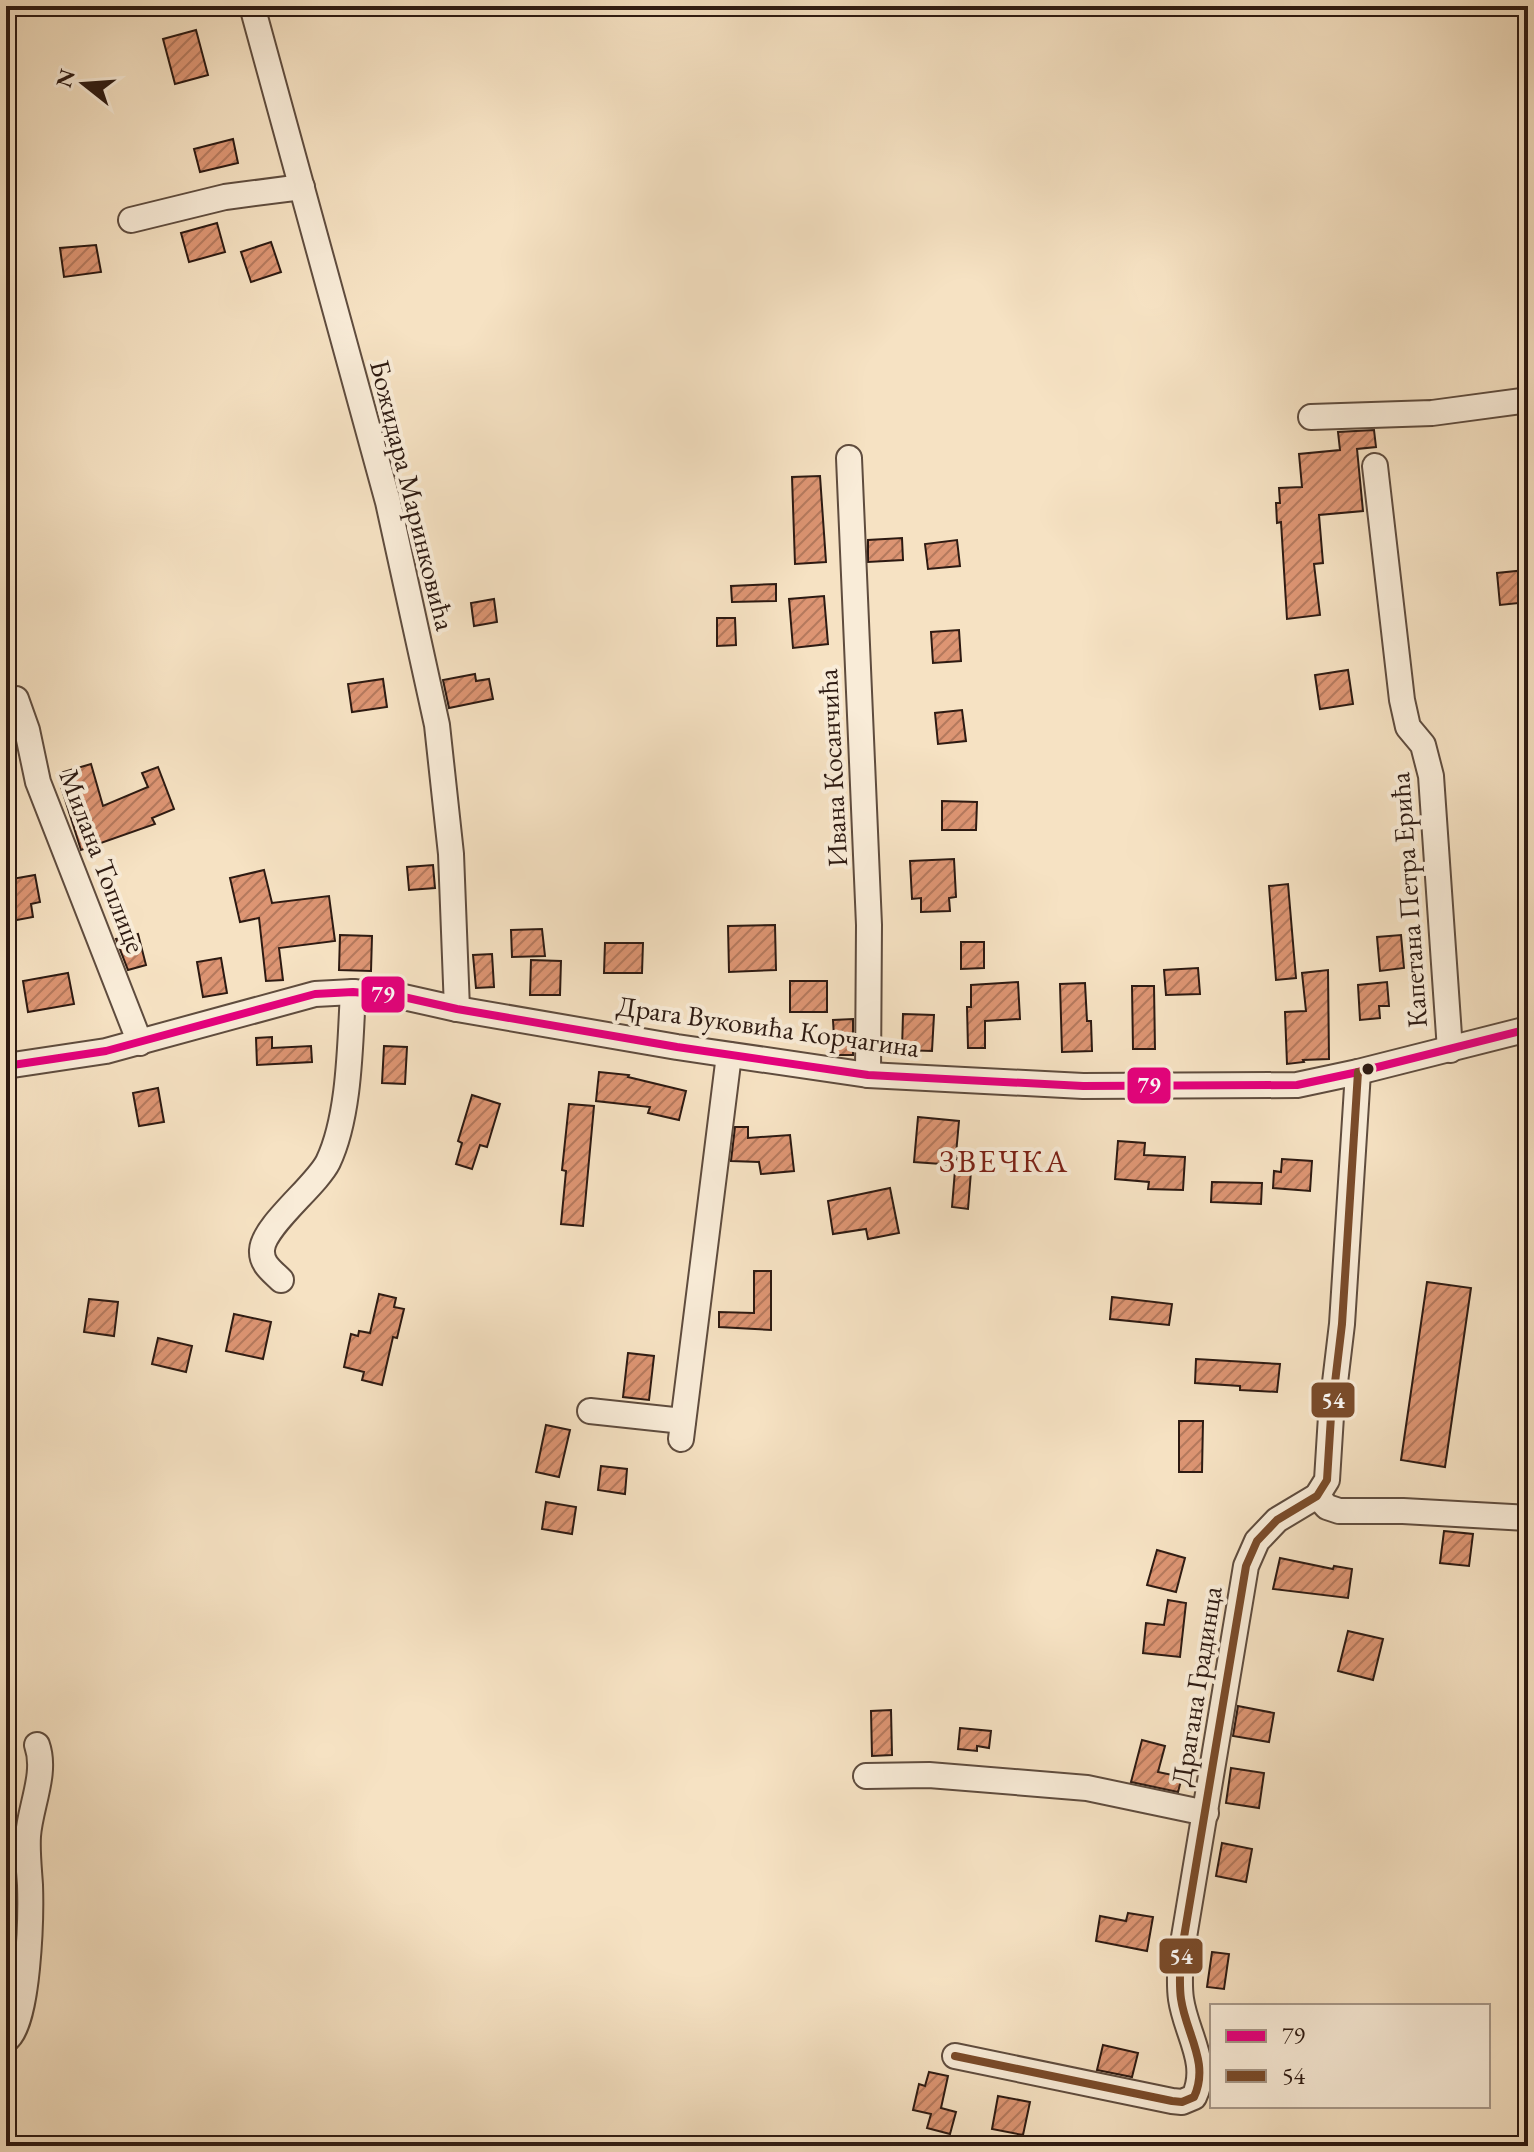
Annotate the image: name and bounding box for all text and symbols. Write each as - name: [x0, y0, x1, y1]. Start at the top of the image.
- north arrow: [44, 44, 124, 124]
- text: N: [49, 65, 82, 91]
- street label: Божидара Маринковића: [362, 356, 464, 635]
- street label: Ивана Косанчића: [809, 667, 855, 868]
- street label: Милана Топлице: [52, 764, 154, 958]
- street label: Капетана Петра Ерића: [1381, 770, 1435, 1029]
- line badge: 79: [360, 975, 406, 1014]
- text: 79: [371, 980, 395, 1009]
- street label: Драга Вуковића Корчагина: [614, 987, 923, 1065]
- unlabelled marker: [1360, 1061, 1376, 1077]
- line badge: 79: [1126, 1066, 1172, 1105]
- text: 79: [1137, 1071, 1161, 1100]
- district label: ЗВЕЧКА: [939, 1140, 1069, 1182]
- line badge: 54: [1310, 1381, 1356, 1419]
- text: 54: [1321, 1386, 1345, 1415]
- street label: Драгана Градинца: [1162, 1583, 1230, 1788]
- line badge: 54: [1158, 1937, 1204, 1975]
- text: 54: [1169, 1942, 1193, 1971]
- legend: [1210, 2004, 1490, 2108]
- text: 79: [1282, 2020, 1306, 2051]
- text: 54: [1282, 2060, 1306, 2091]

